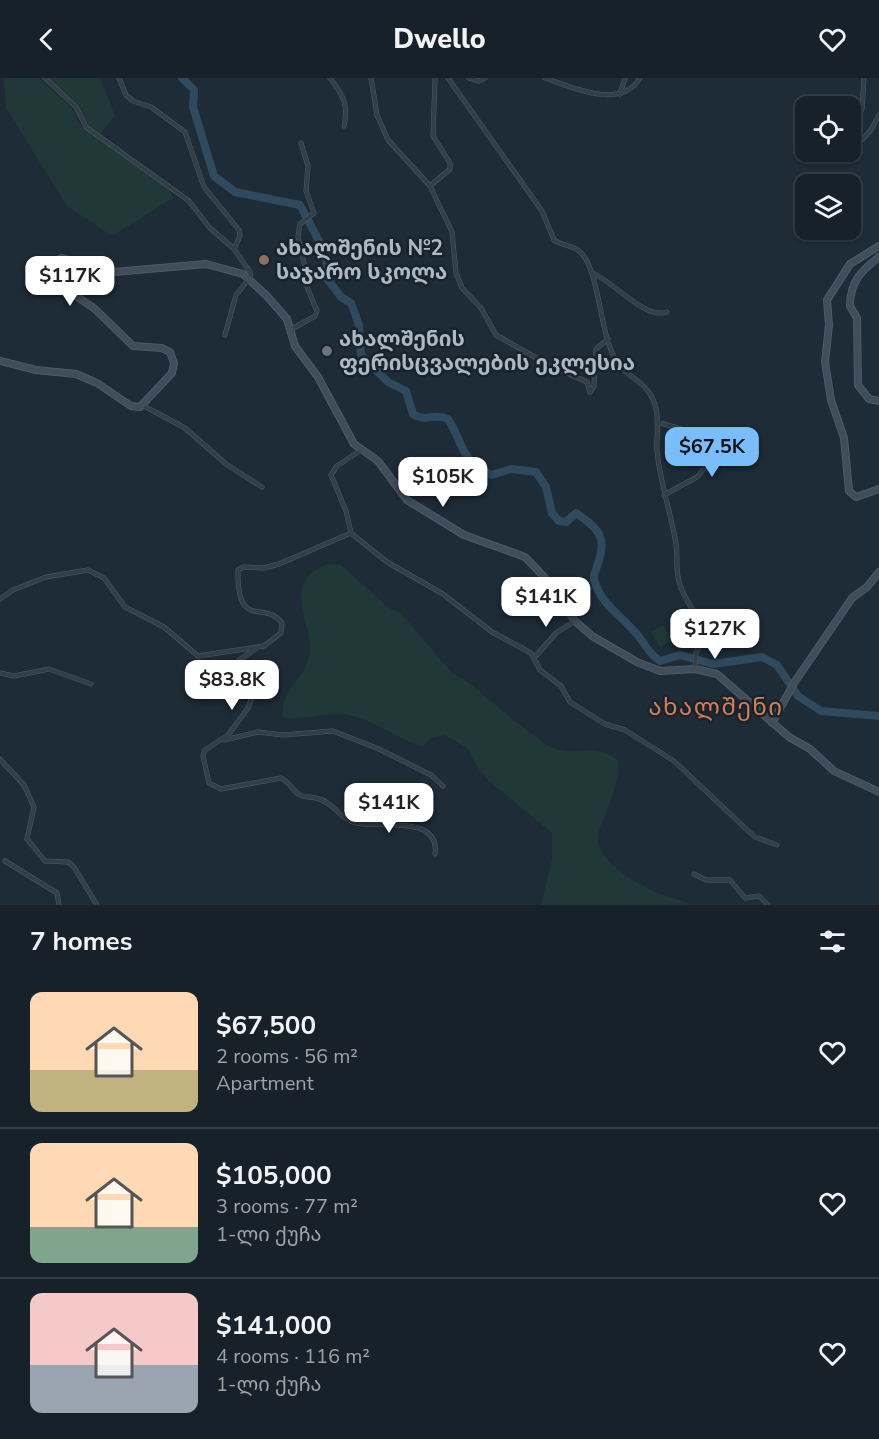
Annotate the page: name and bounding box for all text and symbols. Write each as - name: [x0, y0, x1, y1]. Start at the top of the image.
- text: Dwello: [393, 21, 486, 58]
- icon: back: [30, 23, 63, 56]
- icon: heart: [816, 23, 849, 56]
- map controls: [795, 96, 861, 240]
- button: locate: [795, 96, 861, 162]
- button: layers: [795, 174, 861, 240]
- place label: ახალშენის №2 საჯარო სკოლა: [276, 234, 447, 286]
- marker: ახალშენის №2 საჯარო სკოლა: [257, 253, 271, 267]
- pin: $117K: [28, 256, 112, 307]
- text: $117K: [39, 262, 101, 289]
- place label: ახალშენის ფერისცვალების ეკლესია: [339, 325, 635, 377]
- marker: ახალშენის ფერისცვალების ეკლესია: [320, 344, 334, 358]
- pin: $67.5K: [663, 427, 761, 478]
- text: $67.5K: [679, 433, 745, 460]
- pin: $105K: [401, 457, 485, 508]
- text: $105K: [412, 463, 474, 490]
- pin: $141K: [504, 577, 588, 628]
- text: $141K: [515, 583, 577, 610]
- pin: $127K: [673, 609, 757, 660]
- text: $127K: [684, 615, 746, 642]
- pin: $83.8K: [183, 660, 281, 711]
- text: $83.8K: [199, 666, 265, 693]
- district label: ახალშენი: [648, 691, 784, 723]
- pin: $141K: [347, 783, 431, 834]
- text: $141K: [358, 789, 420, 816]
- text: 7 homes: [30, 924, 132, 959]
- icon: filters: [816, 925, 849, 958]
- text: $67,500: [216, 1008, 316, 1043]
- icon: home: [78, 1016, 150, 1088]
- icon: heart: [816, 1036, 849, 1069]
- text: 2 rooms · 56 m²: [216, 1043, 358, 1070]
- text: Apartment: [216, 1070, 314, 1097]
- text: $105,000: [216, 1158, 332, 1193]
- icon: home: [78, 1167, 150, 1239]
- icon: heart: [816, 1187, 849, 1220]
- text: 3 rooms · 77 m²: [216, 1193, 358, 1220]
- text: 1-ლი ქუჩა: [216, 1221, 322, 1248]
- text: $141,000: [216, 1308, 332, 1343]
- icon: home: [78, 1317, 150, 1389]
- icon: heart: [816, 1337, 849, 1370]
- text: 4 rooms · 116 m²: [216, 1343, 370, 1370]
- text: 1-ლი ქუჩა: [216, 1371, 322, 1398]

